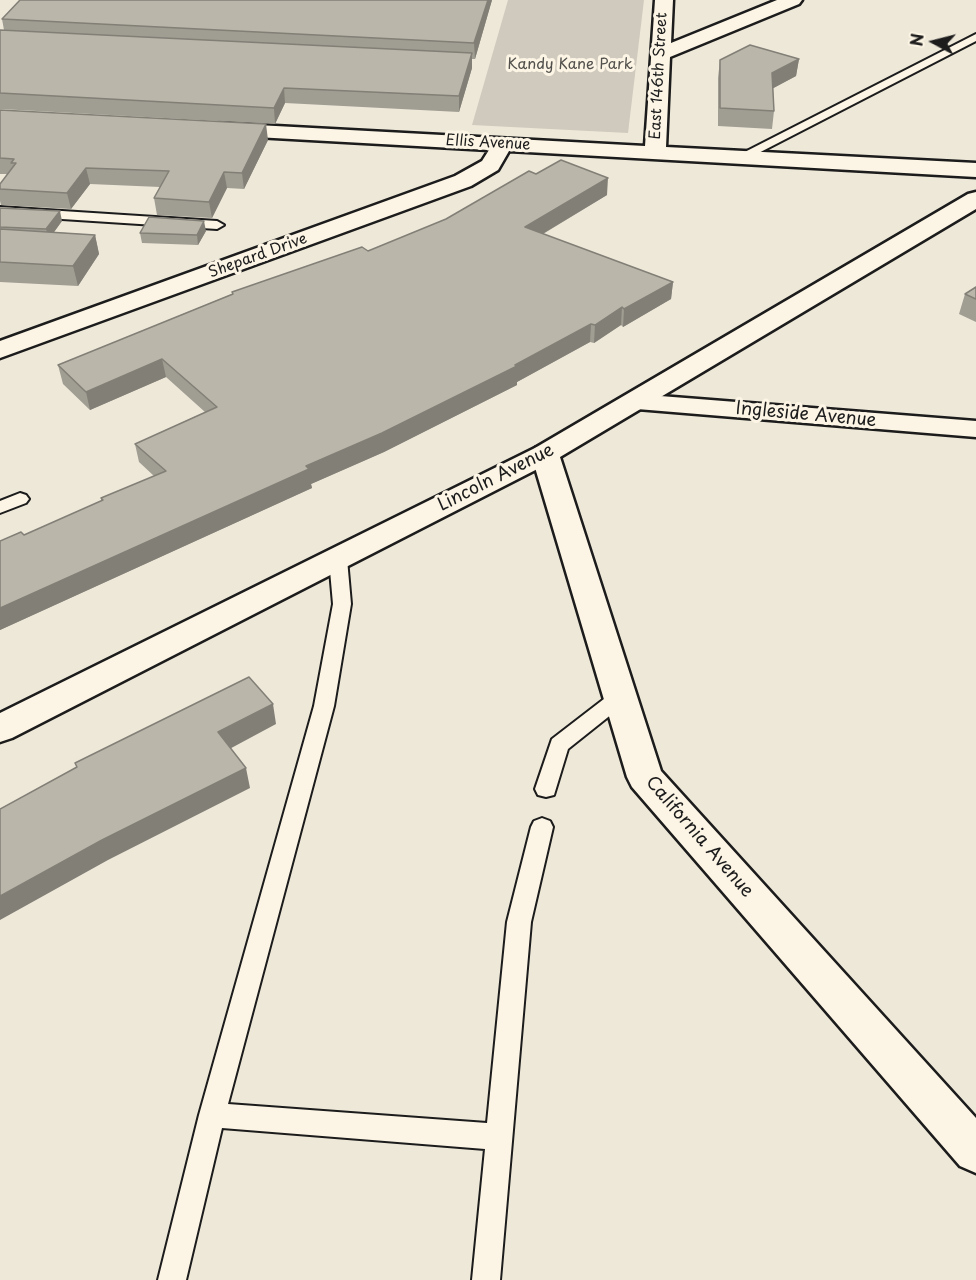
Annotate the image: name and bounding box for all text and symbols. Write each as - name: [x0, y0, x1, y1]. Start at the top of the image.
- street label: East 146th Street: [647, 12, 671, 140]
- north arrow: [904, 12, 964, 72]
- text: N: [903, 32, 929, 48]
- park label: Kandy Kane Park: [507, 56, 633, 74]
- street label: Ellis Avenue: [445, 132, 531, 154]
- street label: Shepard Drive: [206, 230, 310, 282]
- street label: Ingleside Avenue: [735, 398, 877, 432]
- street label: Lincoln Avenue: [434, 439, 558, 517]
- street label: California Avenue: [640, 772, 758, 902]

